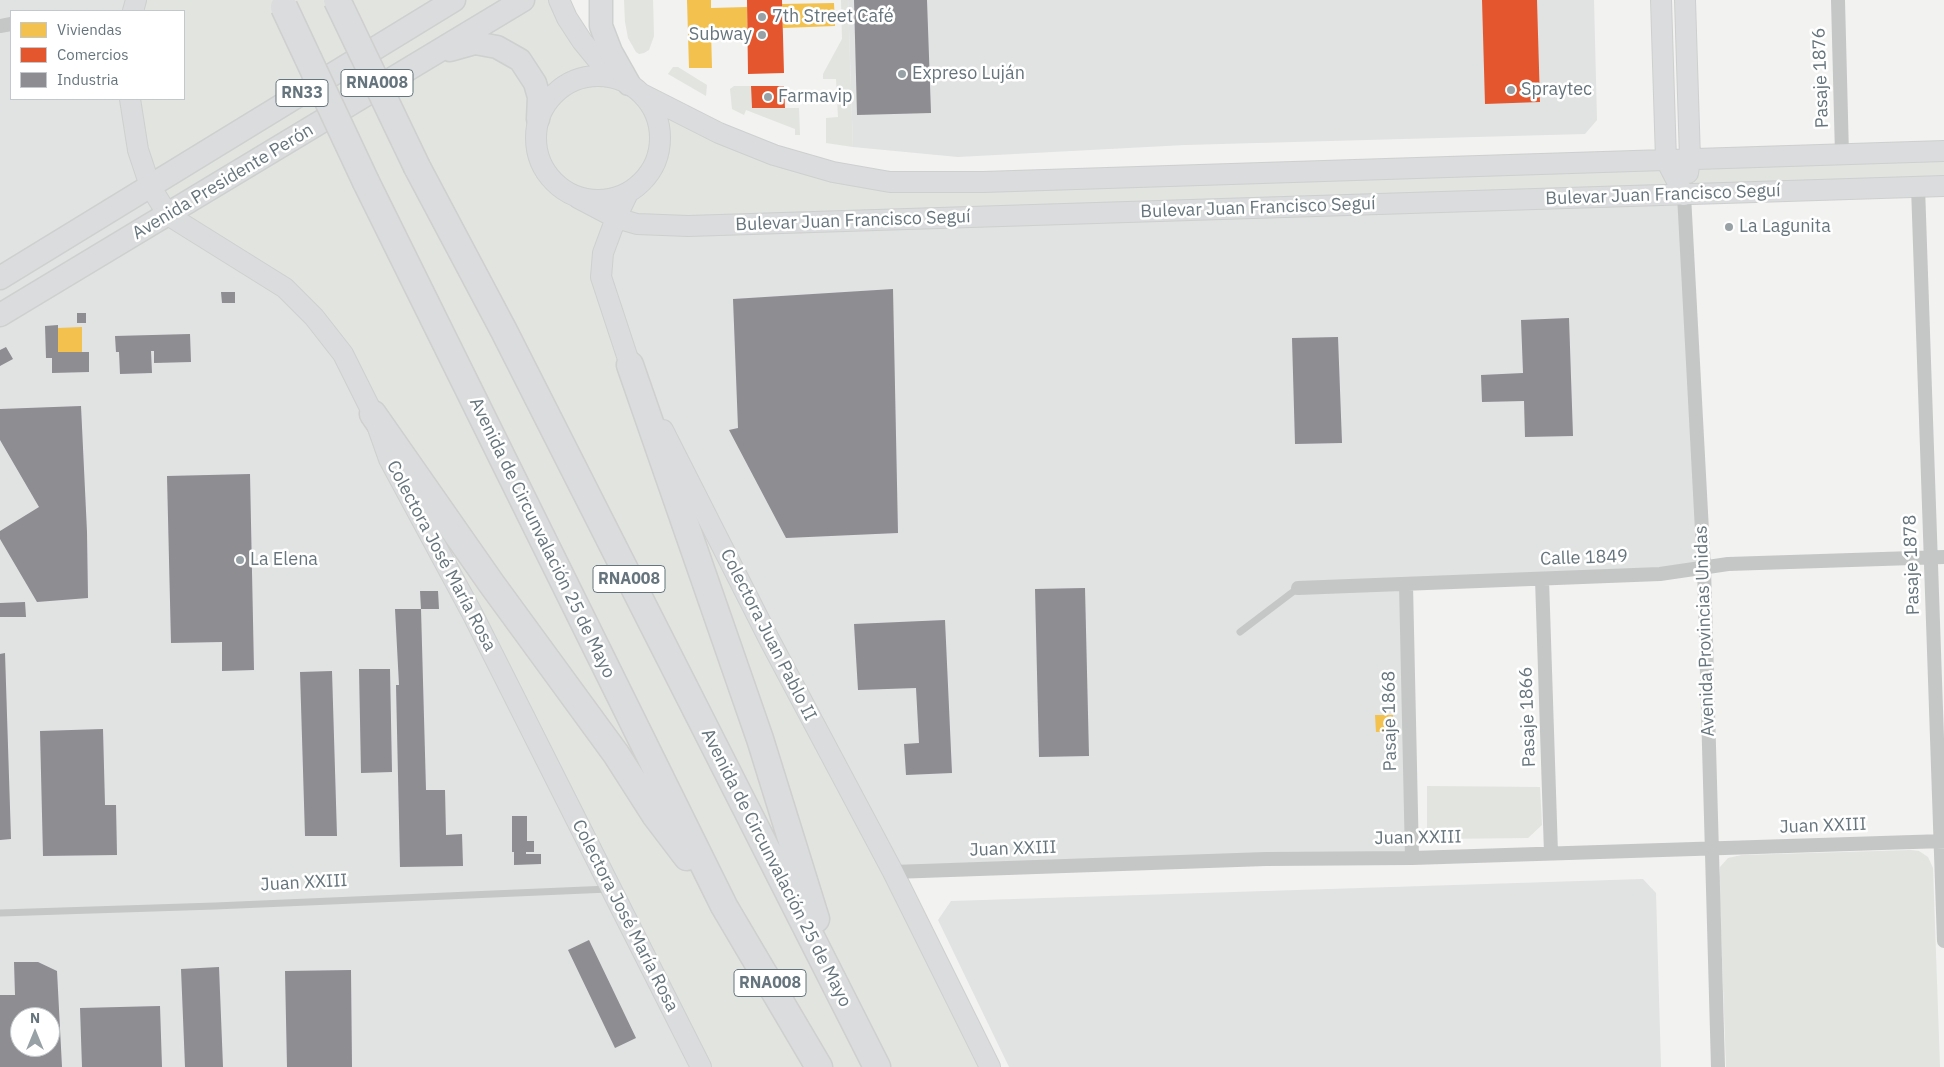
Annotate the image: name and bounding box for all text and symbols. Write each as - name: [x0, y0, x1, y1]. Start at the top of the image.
- place label: 7th Street Café: [772, 6, 894, 28]
- legend: [10, 10, 185, 100]
- marker: 7th Street Café: [756, 11, 768, 23]
- text: Viviendas: [57, 20, 122, 39]
- place label: Subway: [689, 24, 752, 46]
- street label: Pasaje 1876: [1808, 27, 1834, 129]
- marker: Subway: [756, 29, 768, 41]
- text: Comercios: [57, 45, 128, 64]
- place label: Expreso Luján: [912, 63, 1025, 85]
- marker: Expreso Luján: [896, 68, 908, 80]
- text: Industria: [57, 70, 118, 89]
- road number: RNA008: [341, 70, 413, 96]
- place label: Spraytec: [1521, 79, 1592, 101]
- road number: RN33: [276, 80, 328, 106]
- marker: Spraytec: [1505, 84, 1517, 96]
- place label: Farmavip: [778, 86, 853, 108]
- marker: Farmavip: [762, 91, 774, 103]
- street label: Avenida Presidente Perón: [129, 119, 317, 245]
- street label: Bulevar Juan Francisco Seguí: [1545, 180, 1781, 210]
- street label: Bulevar Juan Francisco Seguí: [1140, 193, 1376, 223]
- street label: Bulevar Juan Francisco Seguí: [735, 206, 971, 236]
- place label: La Lagunita: [1739, 216, 1831, 238]
- marker: La Lagunita: [1723, 221, 1735, 233]
- street label: Avenida de Circunvalación 25 de Mayo: [464, 394, 620, 682]
- street label: Colectora José María Rosa: [381, 457, 501, 655]
- street label: Pasaje 1878: [1899, 514, 1925, 616]
- street label: Avenida Provincias Unidas: [1691, 525, 1719, 737]
- street label: Colectora Juan Pablo II: [715, 546, 821, 724]
- street label: Calle 1849: [1540, 546, 1628, 570]
- place label: La Elena: [250, 549, 318, 571]
- marker: La Elena: [234, 554, 246, 566]
- road number: RNA008: [593, 566, 665, 592]
- street label: Pasaje 1866: [1515, 666, 1541, 768]
- street label: Pasaje 1868: [1378, 671, 1402, 771]
- street label: Avenida de Circunvalación 25 de Mayo: [696, 725, 856, 1011]
- street label: Juan XXIII: [1779, 814, 1867, 838]
- street label: Colectora José María Rosa: [567, 816, 683, 1016]
- street label: Juan XXIII: [1374, 826, 1462, 850]
- street label: Juan XXIII: [969, 837, 1057, 861]
- street label: Juan XXIII: [260, 870, 348, 896]
- road number: RNA008: [734, 970, 806, 996]
- north arrow: [10, 1007, 60, 1057]
- text: N: [30, 1009, 40, 1027]

